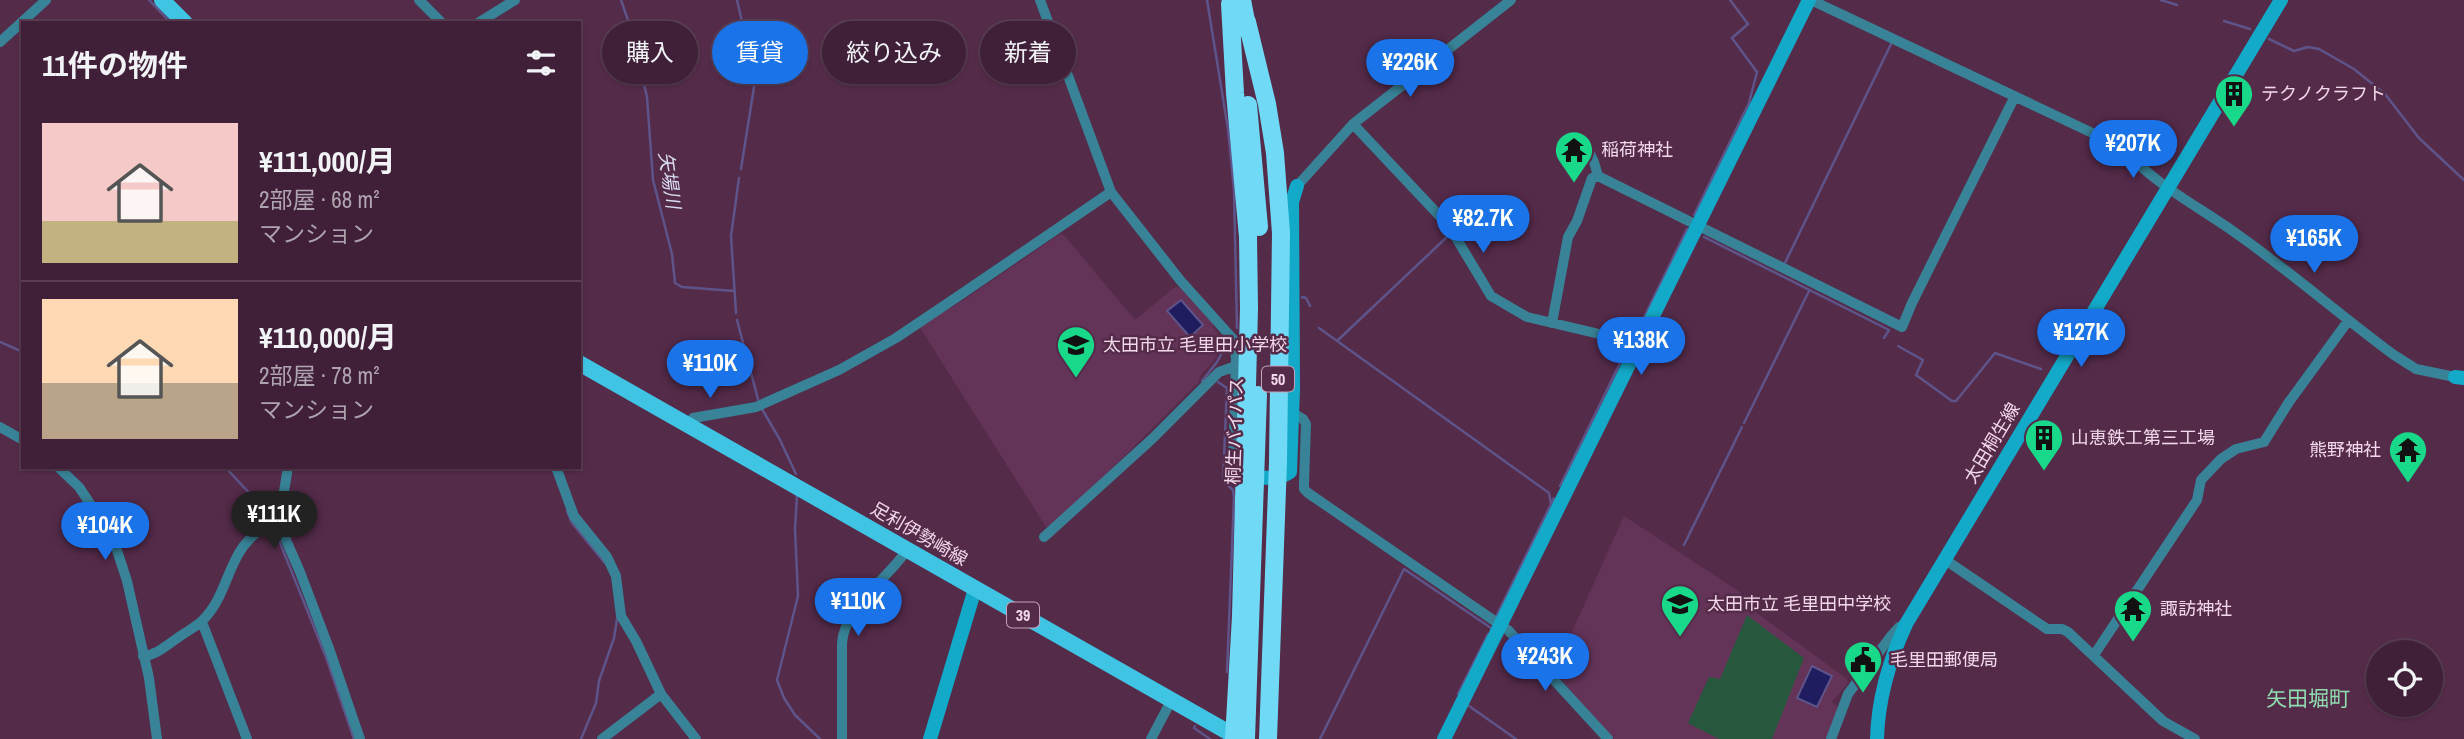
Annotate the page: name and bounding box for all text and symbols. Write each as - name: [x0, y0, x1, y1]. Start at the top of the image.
- chip: 購入: [602, 21, 698, 84]
- chip: 賃貸: [712, 21, 808, 84]
- chip: 絞り込み: [822, 21, 966, 84]
- chip: 新着: [980, 21, 1076, 84]
- pin: ¥226K: [1361, 40, 1459, 99]
- icon: filters: [522, 44, 560, 82]
- text: 11件の物件: [42, 45, 188, 85]
- text: ¥226K: [1382, 46, 1438, 77]
- building icon: テクノクラフト: [2213, 73, 2255, 128]
- place label: テクノクラフト: [2261, 81, 2386, 106]
- pin: ¥207K: [2084, 120, 2182, 180]
- text: ¥207K: [2105, 127, 2161, 158]
- temple icon: 稲荷神社: [1553, 129, 1595, 184]
- place label: 稲荷神社: [1601, 137, 1673, 162]
- text: ¥111,000/月: [259, 141, 396, 181]
- water label: 矢場川: [653, 150, 687, 212]
- icon: home: [98, 151, 182, 235]
- text: 2部屋 · 68 m²: [259, 184, 379, 215]
- pin: ¥82.7K: [1426, 196, 1540, 255]
- text: ¥82.7K: [1453, 202, 1513, 233]
- pin: ¥165K: [2265, 216, 2363, 275]
- text: マンション: [259, 218, 374, 249]
- text: ¥165K: [2286, 222, 2342, 253]
- pin: ¥127K: [2032, 310, 2130, 369]
- text: ¥127K: [2053, 316, 2109, 347]
- text: ¥110,000/月: [259, 317, 397, 357]
- pin: ¥138K: [1592, 318, 1690, 377]
- school or university icon: 太田市立 毛里田小学校: [1055, 324, 1097, 379]
- text: ¥138K: [1613, 324, 1669, 355]
- icon: home: [98, 327, 182, 411]
- place label: 太田市立 毛里田小学校: [1103, 332, 1287, 357]
- pin: ¥110K: [661, 340, 759, 400]
- text: ¥110K: [683, 347, 737, 378]
- text: 2部屋 · 78 m²: [259, 360, 379, 391]
- road number: 50: [1262, 366, 1294, 392]
- street label: 桐生バイパス: [1220, 377, 1249, 485]
- text: マンション: [259, 394, 374, 425]
- street label: 太田桐生線: [1958, 398, 2025, 488]
- building icon: 山恵鉄工第三工場: [2023, 417, 2065, 472]
- place label: 山恵鉄工第三工場: [2071, 425, 2215, 450]
- temple icon: 熊野神社: [2387, 429, 2429, 484]
- place label: 熊野神社: [2309, 437, 2381, 462]
- pin: ¥111K: [225, 491, 323, 551]
- street label: 足利伊勢崎線: [866, 496, 972, 571]
- text: ¥111K: [247, 498, 301, 529]
- pin: ¥104K: [56, 503, 154, 562]
- text: ¥104K: [77, 509, 133, 540]
- pin: ¥110K: [809, 578, 907, 638]
- school or university icon: 太田市立 毛里田中学校: [1659, 583, 1701, 638]
- text: ¥110K: [831, 585, 885, 616]
- temple icon: 諏訪神社: [2112, 588, 2154, 643]
- place label: 太田市立 毛里田中学校: [1707, 591, 1891, 616]
- place label: 諏訪神社: [2160, 596, 2232, 621]
- road number: 39: [1007, 602, 1039, 628]
- pin: ¥243K: [1496, 634, 1594, 693]
- public building icon: 毛里田郵便局: [1842, 639, 1884, 694]
- text: ¥243K: [1517, 640, 1573, 671]
- map controls: [2366, 640, 2443, 717]
- button: locate: [2366, 640, 2443, 717]
- place label: 毛里田郵便局: [1890, 647, 1998, 672]
- district label: 矢田堀町: [2266, 684, 2350, 713]

